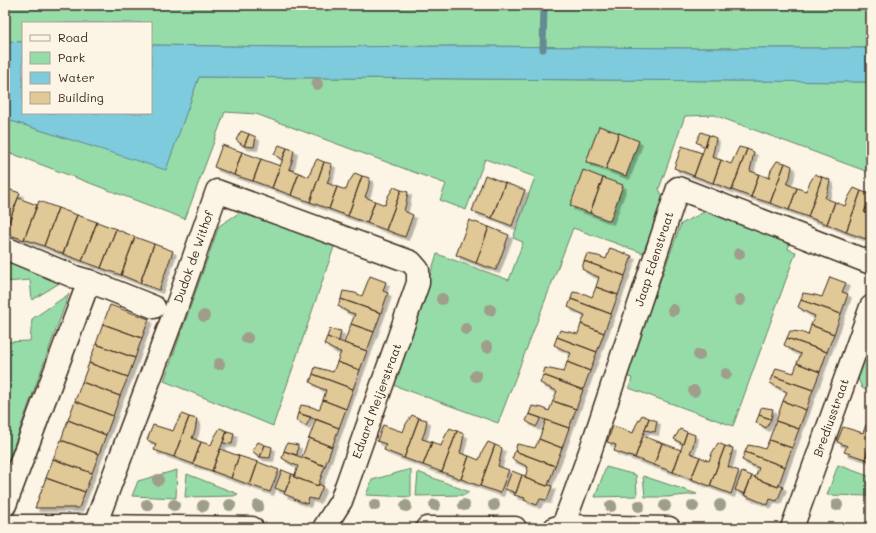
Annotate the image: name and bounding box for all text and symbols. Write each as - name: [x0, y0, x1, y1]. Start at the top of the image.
- legend: [22, 22, 152, 114]
- text: Road: [58, 29, 88, 45]
- text: Park: [58, 49, 85, 65]
- text: Water: [58, 69, 95, 85]
- text: Building: [58, 89, 104, 105]
- street label: Dudok de Withof: [170, 208, 217, 305]
- street label: Jaap Edenstraat: [630, 209, 677, 308]
- street label: Eduard Meijerstraat: [348, 341, 404, 460]
- street label: Brediusstraat: [809, 376, 852, 459]

